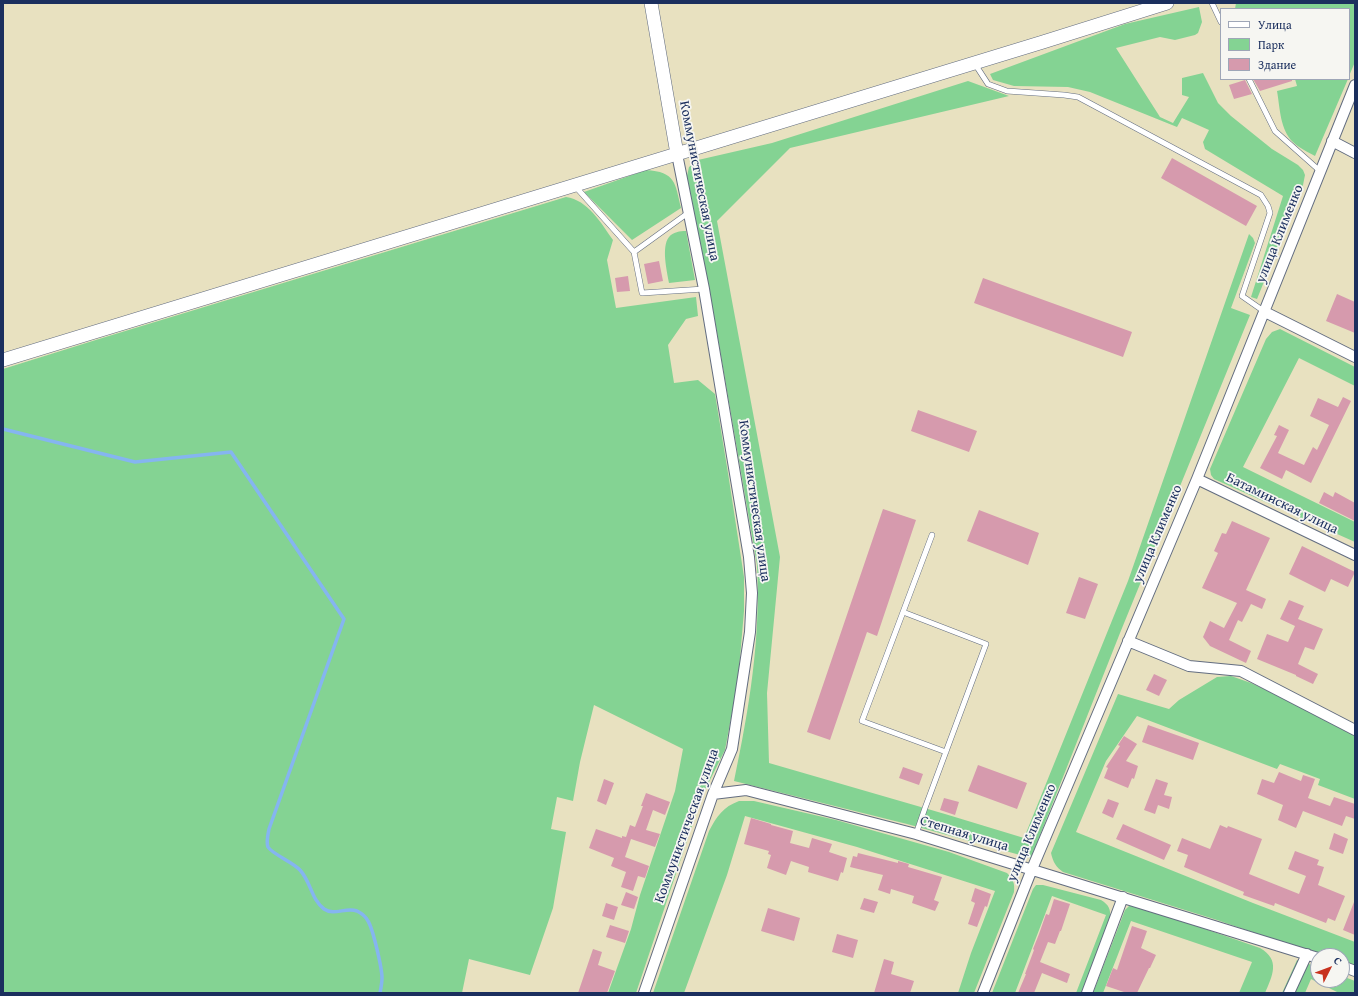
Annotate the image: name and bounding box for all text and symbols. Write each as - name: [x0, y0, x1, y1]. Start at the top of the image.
- legend: [1220, 8, 1350, 80]
- text: Улица: [1258, 16, 1292, 33]
- text: Парк: [1258, 36, 1284, 53]
- text: Здание: [1258, 56, 1296, 73]
- street label: Коммунистическая улица: [675, 99, 723, 263]
- street label: улица Клименко: [1253, 182, 1307, 286]
- street label: Коммунистическая улица: [734, 419, 774, 583]
- street label: Батаминская улица: [1223, 470, 1341, 538]
- street label: улица Клименко: [1130, 483, 1186, 585]
- street label: Коммунистическая улица: [651, 747, 723, 905]
- street label: улица Клименко: [1004, 782, 1060, 884]
- street label: Степная улица: [918, 813, 1010, 855]
- north arrow: [1310, 948, 1350, 988]
- text: С: [1330, 953, 1346, 968]

